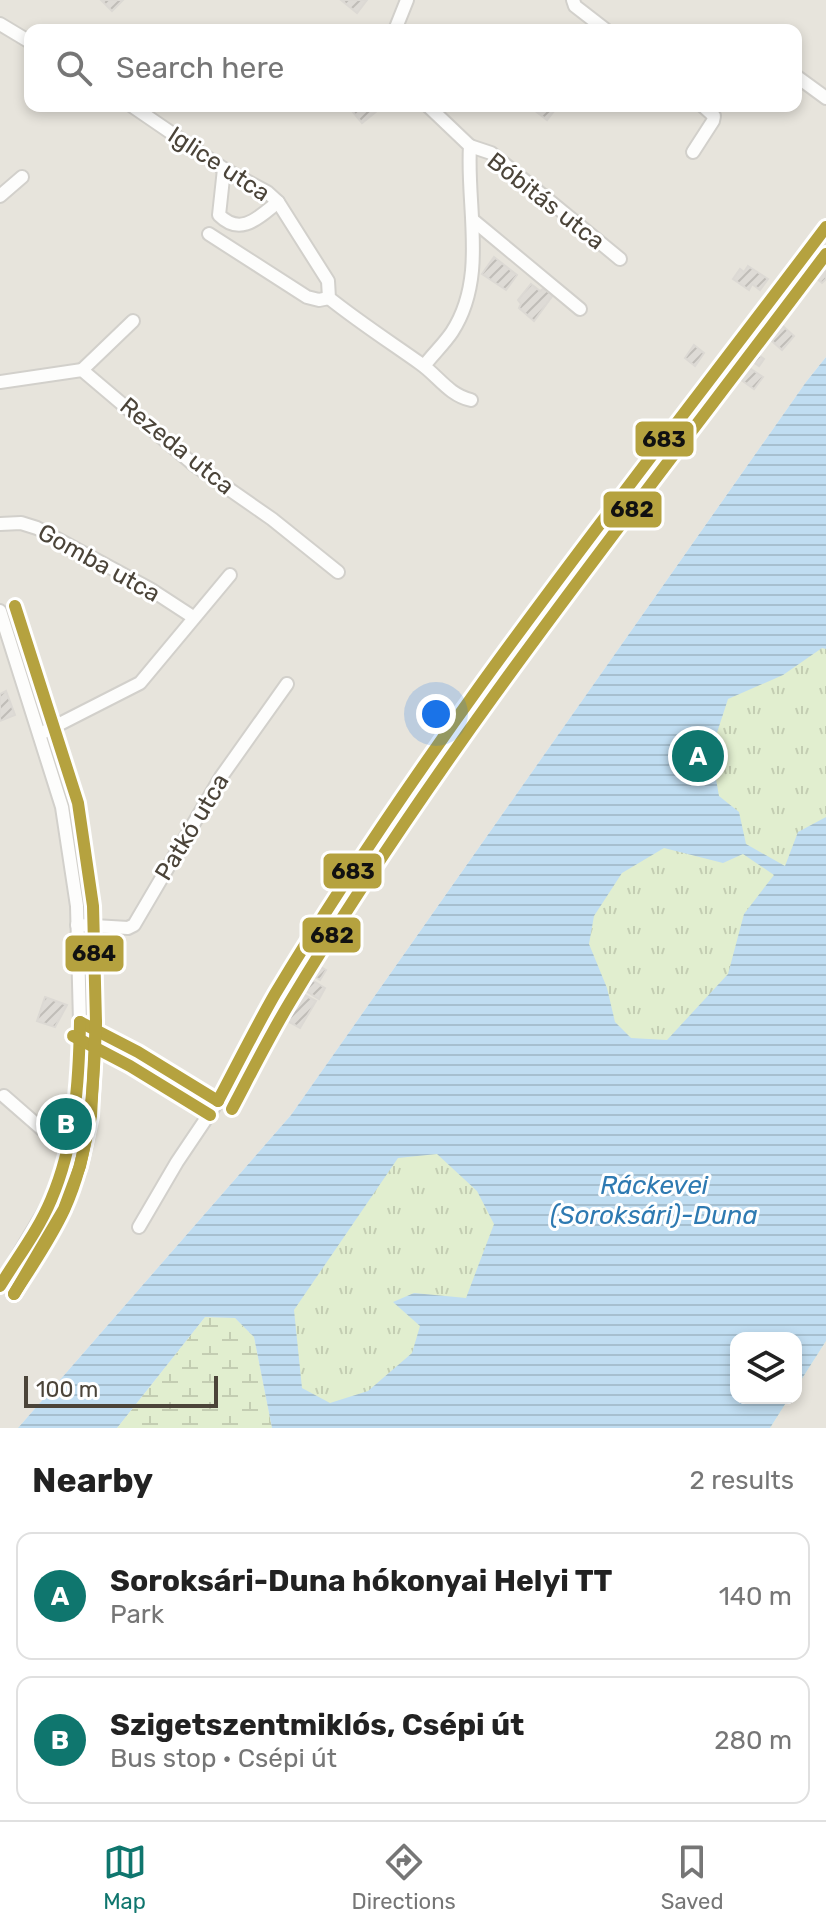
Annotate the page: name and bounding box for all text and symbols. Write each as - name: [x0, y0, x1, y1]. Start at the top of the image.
- search box: [24, 24, 802, 112]
- icon: search: [52, 46, 96, 90]
- text: Search here: [116, 50, 284, 86]
- street label: Iglice utca: [163, 121, 275, 207]
- street label: Bóbitás utca: [482, 147, 610, 255]
- street label: Rezeda utca: [114, 392, 240, 500]
- line badge: 683: [634, 420, 695, 458]
- text: 683: [642, 426, 686, 453]
- line badge: 682: [602, 490, 663, 529]
- text: 682: [610, 496, 654, 523]
- street label: Gomba utca: [33, 518, 165, 608]
- your location: [416, 694, 456, 734]
- pin: A: [672, 726, 724, 786]
- street label: Patkó utca: [149, 769, 235, 885]
- line badge: 683: [322, 852, 383, 890]
- text: 683: [331, 858, 375, 885]
- line badge: 682: [301, 916, 362, 954]
- text: 682: [310, 922, 354, 949]
- line badge: 684: [64, 934, 125, 973]
- text: 684: [72, 940, 116, 967]
- pin: B: [40, 1094, 92, 1154]
- water label: Ráckevei (Soroksári)-Duna: [550, 1170, 758, 1231]
- map controls: [730, 1332, 802, 1404]
- button: layers: [730, 1332, 802, 1404]
- scale bar: [24, 1372, 218, 1408]
- text: 100 m: [36, 1376, 98, 1403]
- text: Nearby: [32, 1460, 153, 1501]
- text: 2 results: [690, 1465, 794, 1496]
- text: Soroksári-Duna hókonyai Helyi TT: [110, 1563, 612, 1599]
- text: A: [51, 1581, 69, 1612]
- text: 140 m: [719, 1581, 792, 1612]
- text: Park: [110, 1599, 164, 1630]
- text: Szigetszentmiklós, Csépi út: [110, 1707, 524, 1743]
- text: B: [51, 1725, 69, 1756]
- text: 280 m: [714, 1725, 792, 1756]
- text: Bus stop · Csépi út: [110, 1743, 337, 1774]
- tab: Map: [103, 1840, 147, 1915]
- tab: Directions: [352, 1840, 456, 1915]
- tab: Saved: [661, 1840, 724, 1915]

